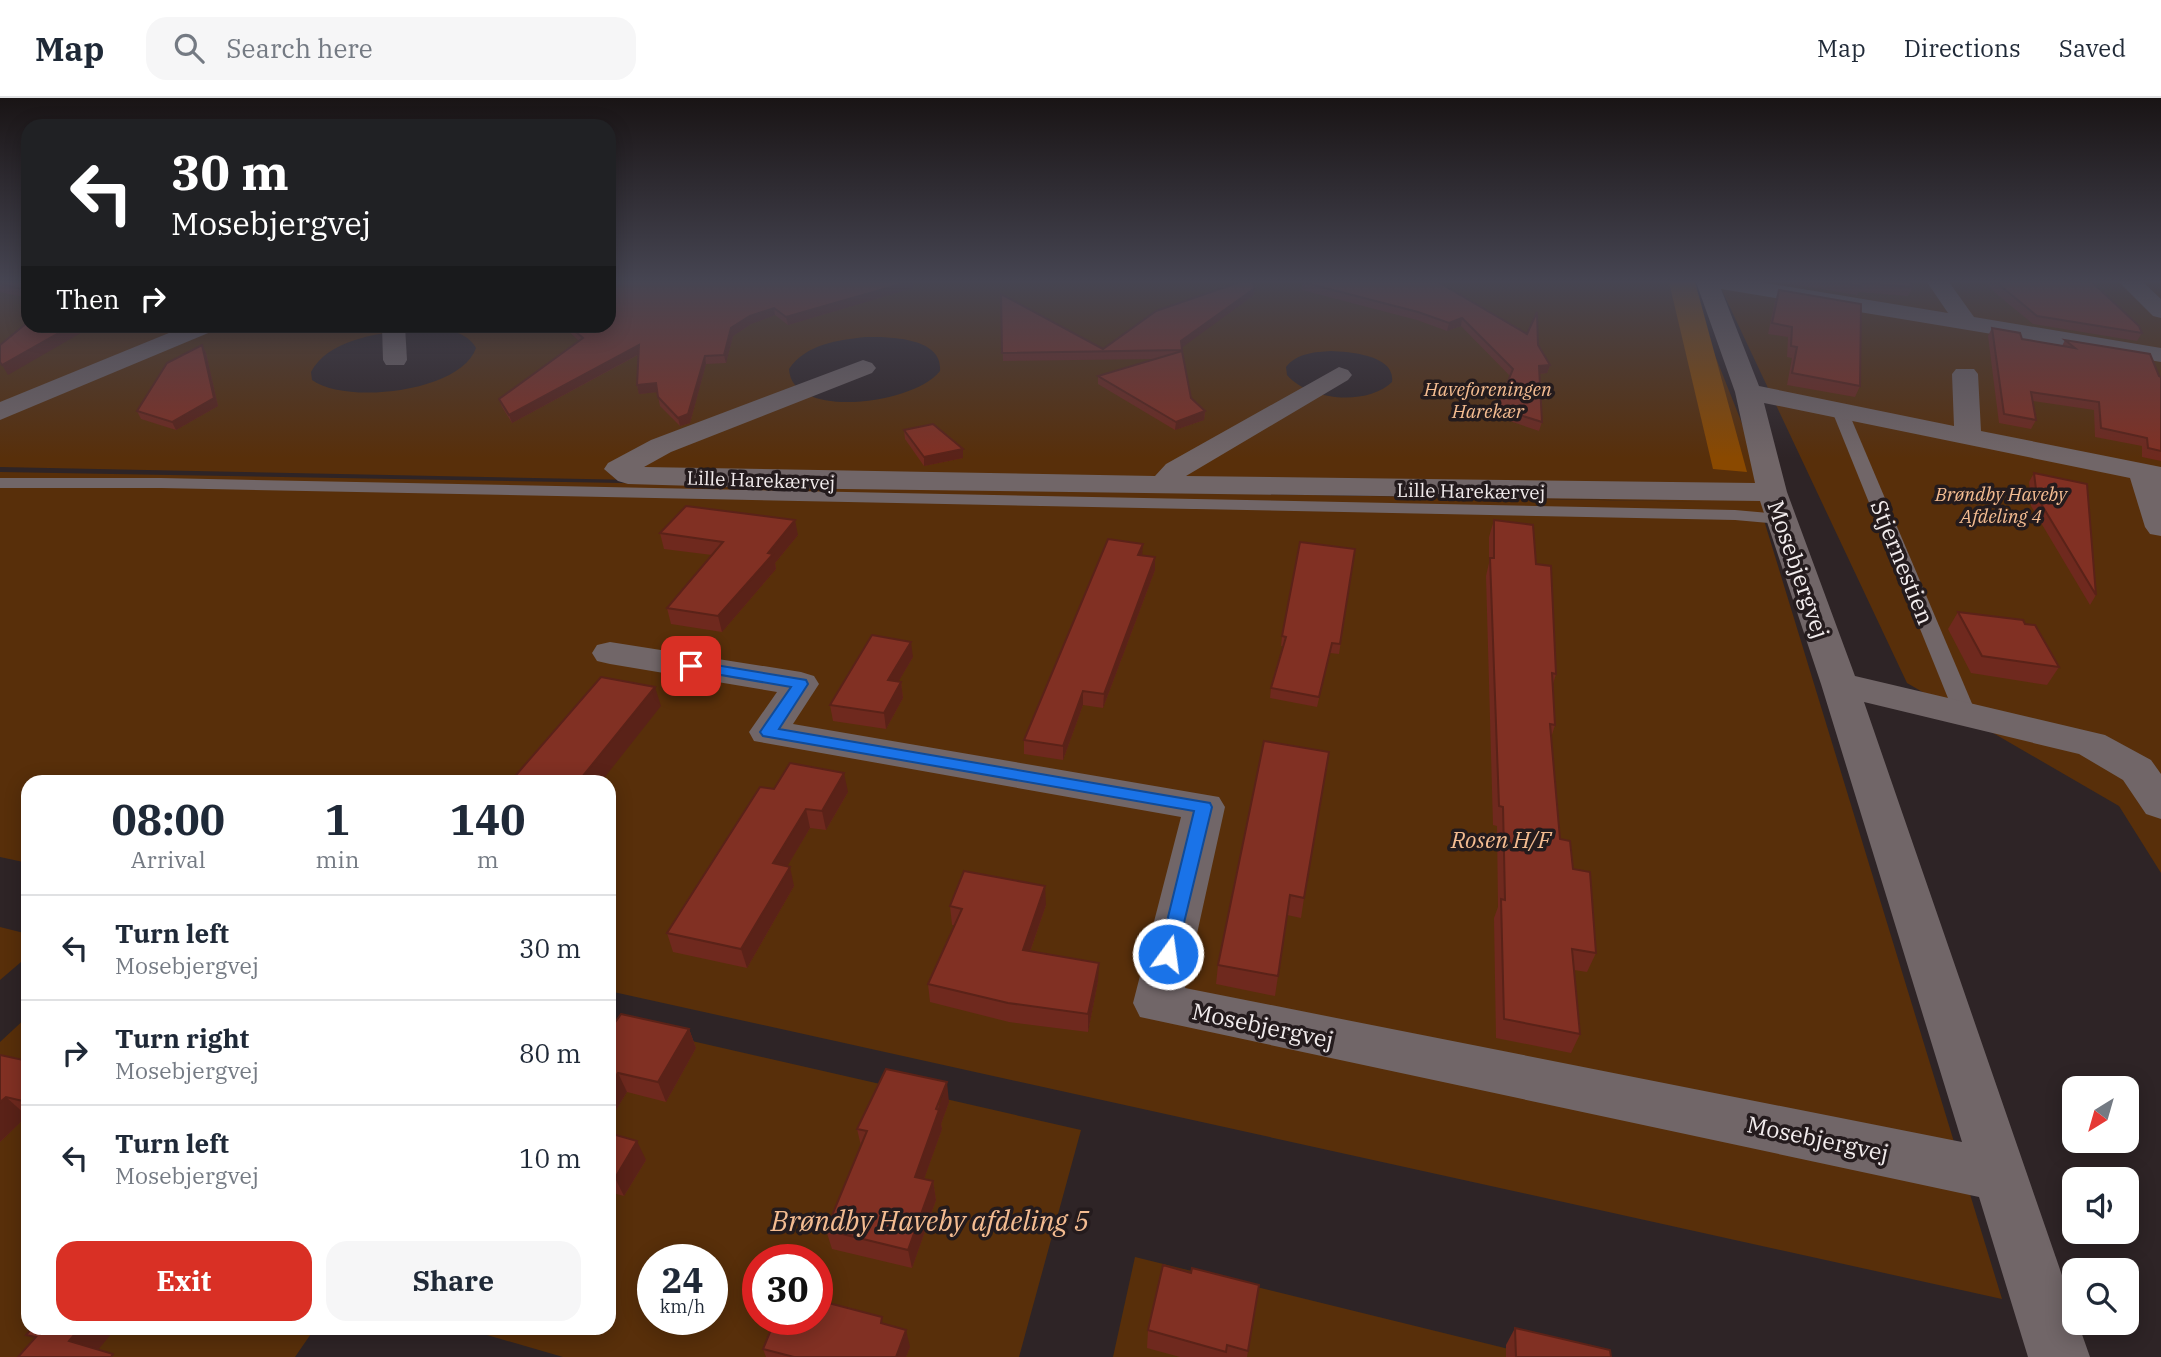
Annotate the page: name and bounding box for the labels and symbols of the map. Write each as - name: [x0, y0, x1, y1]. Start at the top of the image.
- park label: Haveforeningen Harekær: [1423, 377, 1552, 423]
- street label: Lille Harekærvej: [686, 465, 836, 495]
- street label: Lille Harekærvej: [1396, 478, 1546, 504]
- park label: Brøndby Haveby Afdeling 4: [1934, 482, 2068, 528]
- street label: Stjernestien: [1864, 495, 1942, 629]
- street label: Mosebjergvej: [1761, 496, 1837, 642]
- pin: [661, 636, 721, 696]
- park label: Rosen H/F: [1450, 824, 1553, 854]
- position arrow: [1131, 917, 1205, 991]
- street label: Mosebjergvej: [1189, 995, 1337, 1055]
- north arrow: [2062, 1076, 2138, 1153]
- street label: Mosebjergvej: [1744, 1108, 1892, 1168]
- park label: Brøndby Haveby afdeling 5: [770, 1202, 1090, 1239]
- speed limit sign: 30: [742, 1244, 833, 1335]

